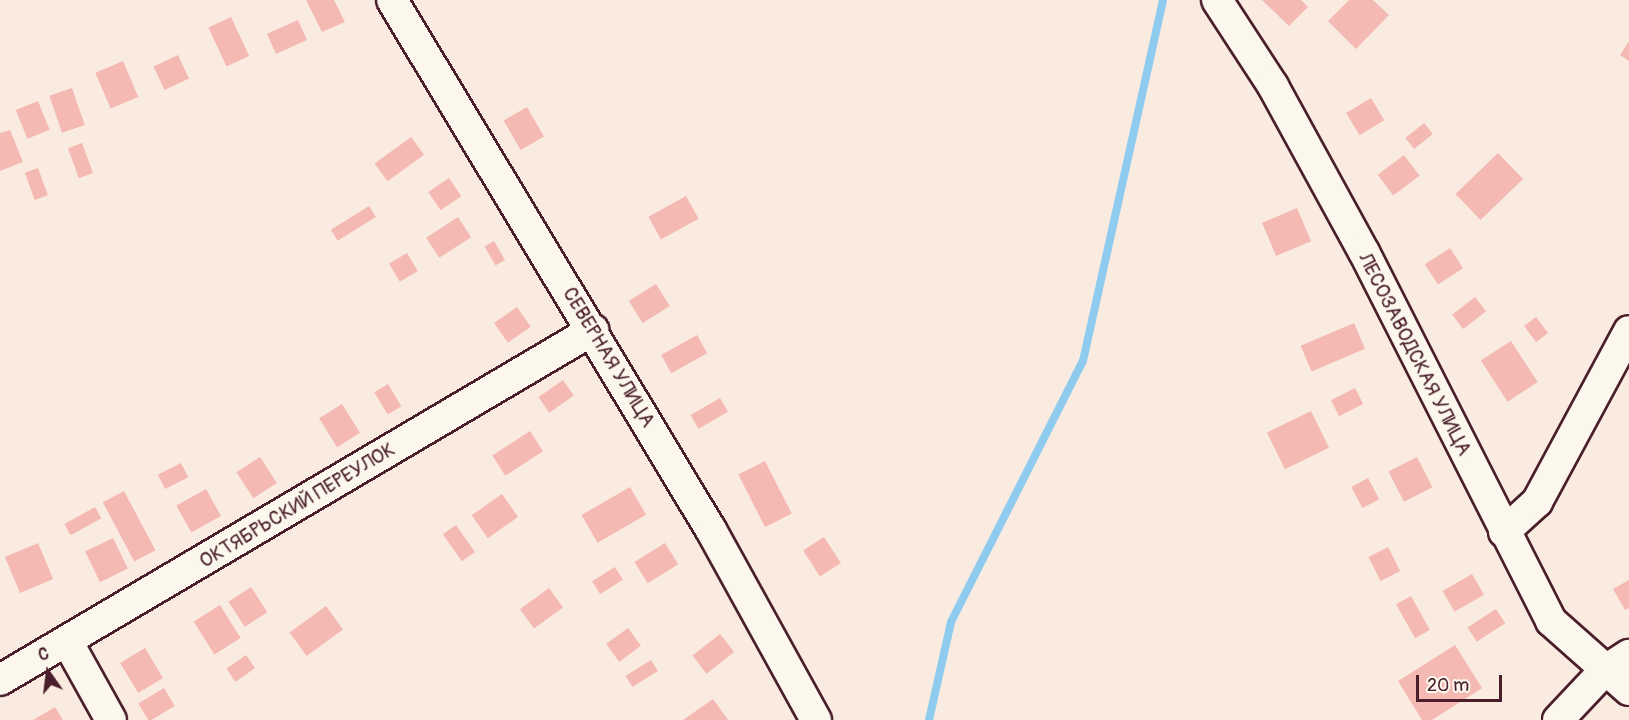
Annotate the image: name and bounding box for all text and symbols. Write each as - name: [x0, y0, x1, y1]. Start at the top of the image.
- street label: ЛЕСОЗАВОДСКАЯ УЛИЦА: [1353, 249, 1477, 459]
- street label: СЕВЕРНАЯ УЛИЦА: [558, 283, 660, 431]
- street label: ОКТЯБРЬСКИЙ ПЕРЕУЛОК: [195, 437, 399, 573]
- north arrow: [18, 642, 78, 702]
- text: С: [36, 644, 51, 665]
- scale bar: [1419, 663, 1504, 701]
- text: 20 m: [1427, 674, 1469, 697]

